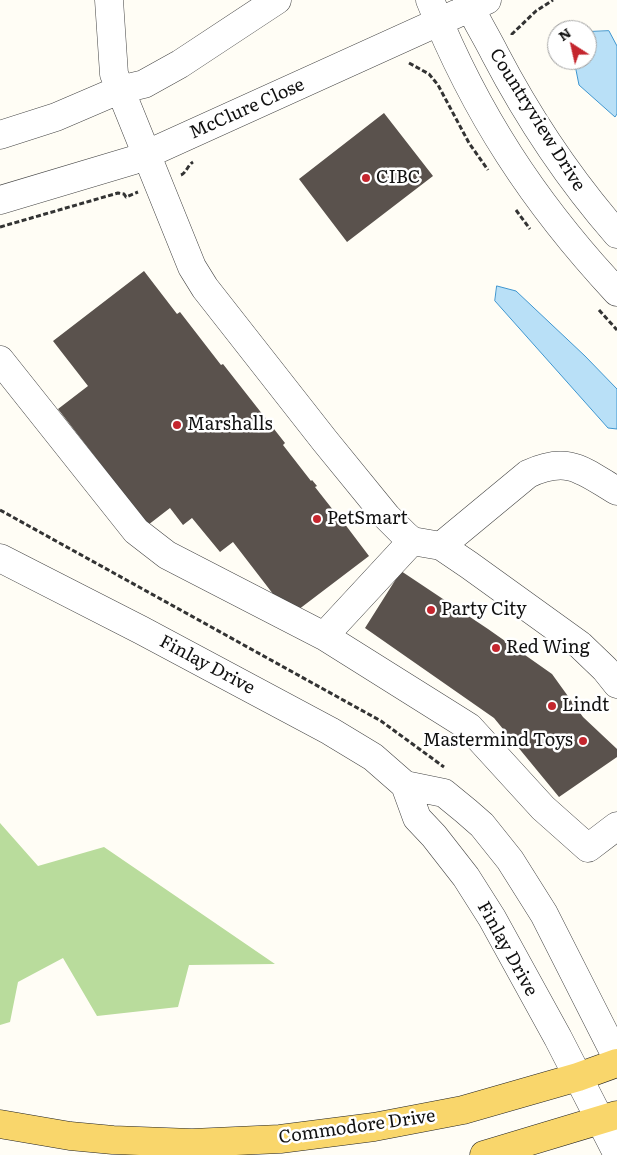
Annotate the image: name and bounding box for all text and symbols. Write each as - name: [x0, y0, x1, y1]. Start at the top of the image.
- north arrow: [547, 20, 597, 70]
- text: N: [553, 22, 575, 45]
- street label: Countryview Drive: [484, 45, 590, 195]
- street label: McClure Close: [186, 74, 308, 144]
- place label: CIBC: [376, 167, 420, 189]
- marker: CIBC: [360, 172, 372, 184]
- place label: Marshalls: [187, 414, 273, 436]
- marker: Marshalls: [171, 419, 183, 431]
- place label: PetSmart: [327, 508, 408, 530]
- marker: PetSmart: [311, 513, 323, 525]
- place label: Party City: [441, 599, 527, 621]
- marker: Party City: [425, 604, 437, 616]
- street label: Finlay Drive: [156, 631, 258, 699]
- place label: Red Wing: [506, 637, 590, 659]
- marker: Red Wing: [490, 642, 502, 654]
- place label: Lindt: [562, 695, 609, 717]
- marker: Lindt: [546, 700, 558, 712]
- place label: Mastermind Toys: [423, 730, 573, 752]
- marker: Mastermind Toys: [577, 735, 589, 747]
- street label: Finlay Drive: [472, 898, 542, 1000]
- street label: Commodore Drive: [277, 1105, 437, 1149]

